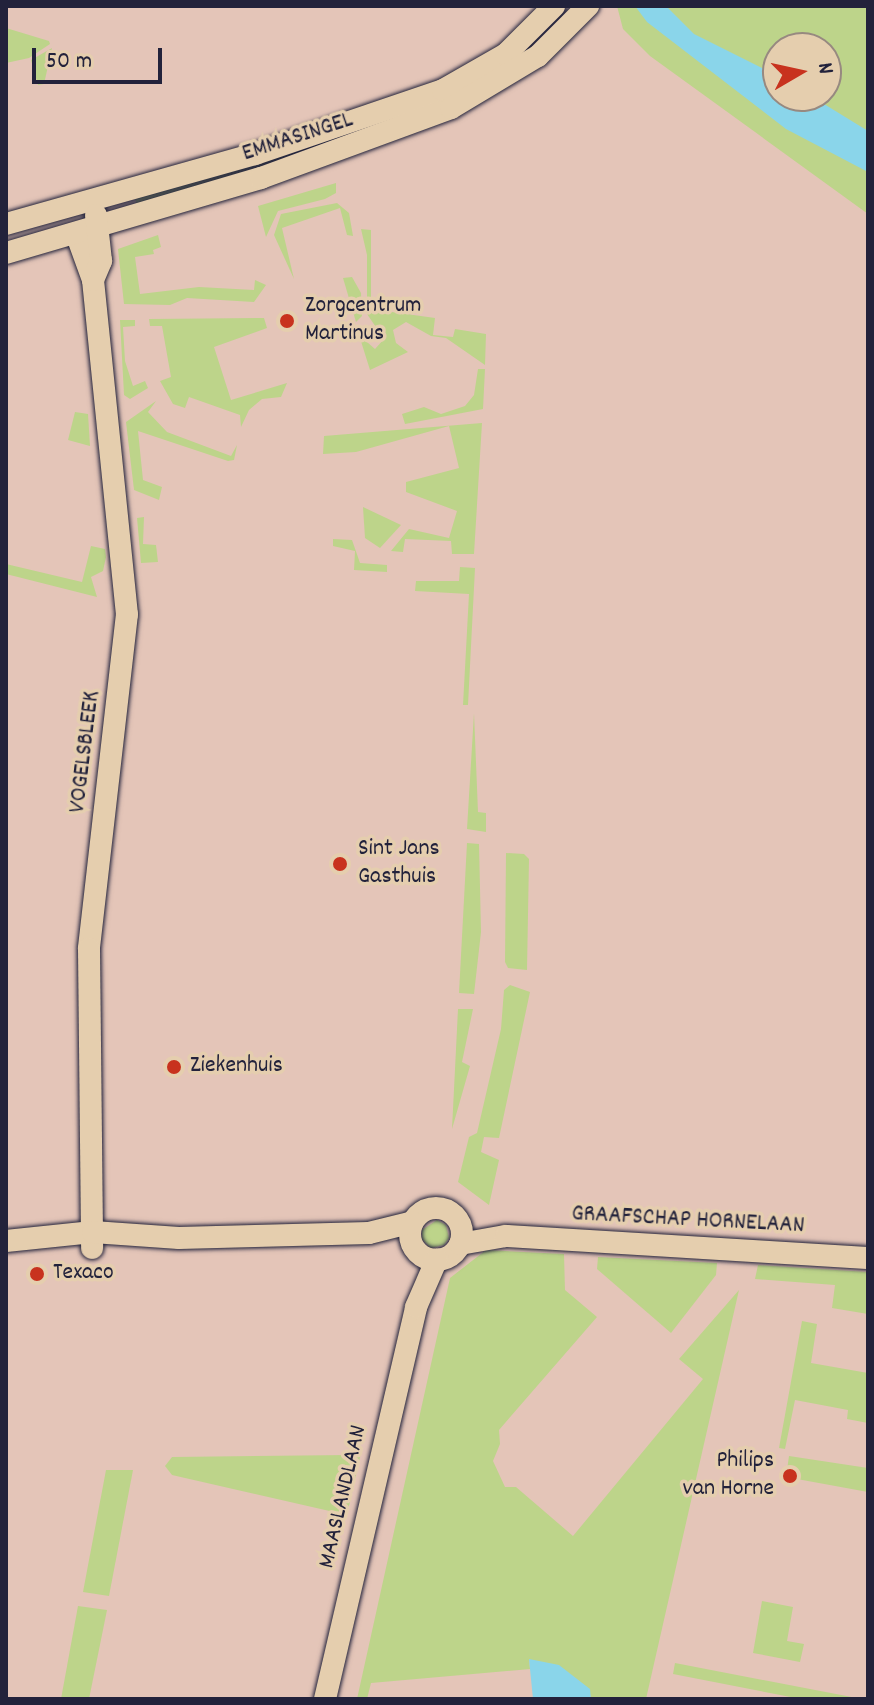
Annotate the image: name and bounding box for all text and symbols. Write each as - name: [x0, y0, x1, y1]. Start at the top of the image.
- scale bar: [36, 32, 166, 82]
- north arrow: [762, 32, 842, 112]
- text: 50 m: [46, 45, 92, 79]
- text: N: [808, 61, 840, 76]
- street label: EMMASINGEL: [239, 107, 357, 169]
- place label: Zorgcentrum Martinus: [305, 293, 422, 349]
- marker: Zorgcentrum Martinus: [276, 310, 298, 332]
- street label: VOGELSBLEEK: [64, 689, 108, 815]
- place label: Sint Jans Gasthuis: [358, 836, 440, 892]
- marker: Sint Jans Gasthuis: [329, 853, 351, 875]
- place label: Ziekenhuis: [190, 1053, 283, 1081]
- marker: Ziekenhuis: [165, 1058, 183, 1076]
- street label: GRAAFSCHAP HORNELAAN: [571, 1201, 805, 1241]
- place label: Texaco: [53, 1260, 114, 1288]
- marker: Texaco: [28, 1265, 46, 1283]
- street label: MAASLANDLAAN: [314, 1423, 374, 1571]
- place label: Philips van Horne: [683, 1448, 774, 1504]
- marker: Philips van Horne: [781, 1467, 799, 1485]

